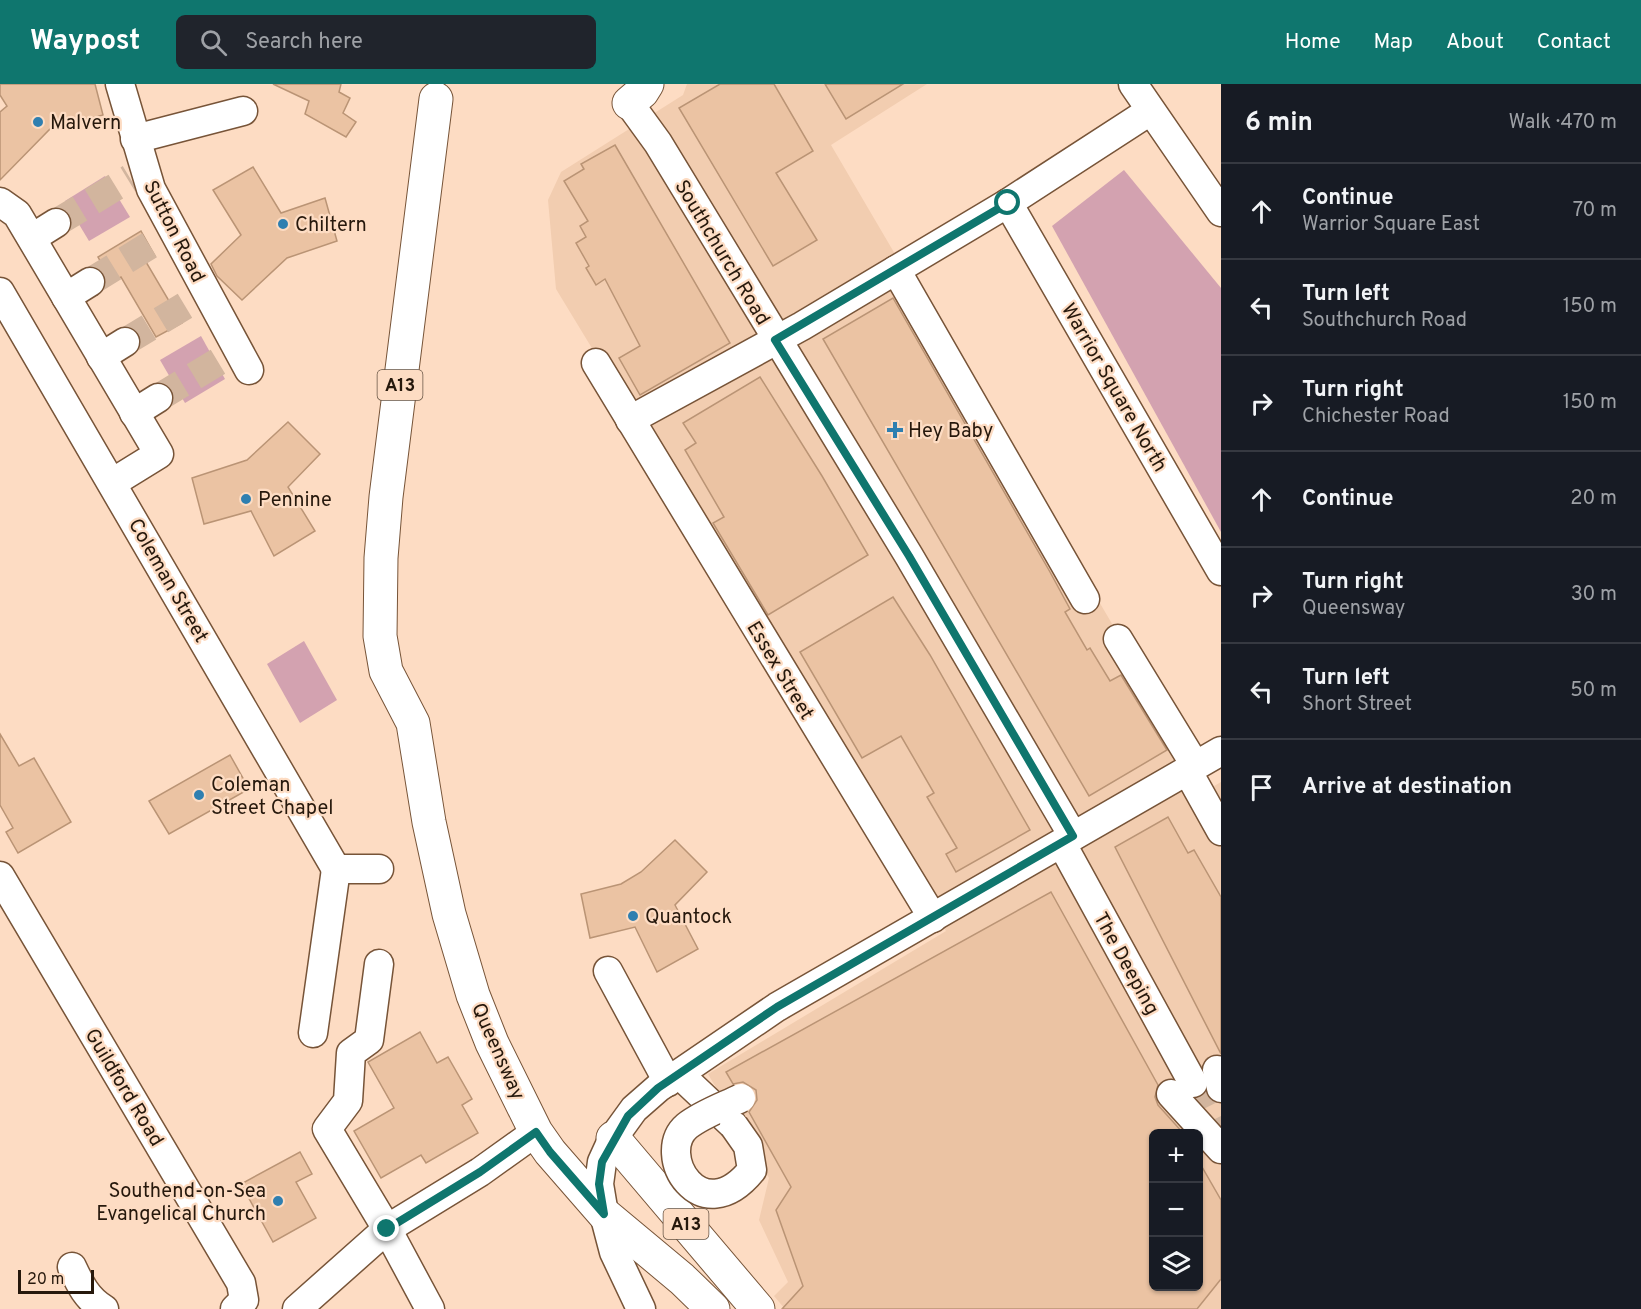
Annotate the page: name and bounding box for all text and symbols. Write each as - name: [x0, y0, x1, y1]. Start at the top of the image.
- search box: [176, 15, 596, 69]
- text: Waypost: [30, 24, 140, 60]
- icon: search: [197, 26, 230, 59]
- text: Search here: [245, 29, 363, 56]
- text: Home: [1285, 29, 1341, 56]
- text: Map: [1374, 29, 1413, 56]
- text: About: [1446, 29, 1504, 56]
- text: Contact: [1537, 29, 1611, 56]
- text: 6 min: [1245, 107, 1313, 140]
- text: Walk · 470 m: [1508, 110, 1617, 136]
- place label: Malvern: [50, 111, 121, 137]
- marker: Malvern: [31, 115, 45, 129]
- street label: Sutton Road: [136, 176, 210, 287]
- street label: Southchurch Road: [668, 176, 775, 330]
- text: Continue: [1302, 185, 1393, 212]
- route start: [994, 189, 1020, 215]
- icon: ahead: [1245, 195, 1278, 228]
- text: 70 m: [1573, 198, 1617, 224]
- text: Warrior Square East: [1302, 212, 1480, 238]
- place label: Chiltern: [295, 213, 367, 239]
- marker: Chiltern: [276, 217, 290, 231]
- text: Turn left: [1302, 281, 1390, 308]
- icon: left: [1245, 291, 1278, 324]
- text: 150 m: [1563, 294, 1617, 320]
- street label: Warrior Square North: [1054, 299, 1172, 477]
- text: Southchurch Road: [1302, 308, 1467, 334]
- road number: A13: [378, 370, 422, 400]
- text: Turn right: [1302, 377, 1404, 404]
- icon: right: [1245, 387, 1278, 420]
- text: 150 m: [1563, 390, 1617, 416]
- text: Chichester Road: [1302, 404, 1450, 430]
- place label: Hey Baby: [908, 419, 993, 445]
- marker: Hey Baby: [886, 421, 904, 439]
- icon: ahead: [1245, 483, 1278, 516]
- text: Continue: [1302, 486, 1393, 513]
- text: 20 m: [1570, 486, 1617, 512]
- place label: Pennine: [258, 488, 332, 514]
- marker: Pennine: [239, 492, 253, 506]
- street label: Coleman Street: [121, 514, 213, 648]
- text: Turn right: [1302, 569, 1404, 596]
- icon: right: [1245, 579, 1278, 612]
- text: 30 m: [1571, 582, 1617, 608]
- text: Queensway: [1302, 596, 1405, 622]
- street label: Essex Street: [740, 617, 819, 725]
- text: Turn left: [1302, 665, 1390, 692]
- icon: left: [1245, 675, 1278, 708]
- text: 50 m: [1570, 678, 1617, 704]
- text: Short Street: [1302, 692, 1412, 718]
- icon: arrive: [1245, 771, 1278, 804]
- place label: Coleman Street Chapel: [211, 773, 333, 822]
- text: Arrive at destination: [1302, 774, 1512, 801]
- marker: Coleman Street Chapel: [192, 788, 206, 802]
- place label: Quantock: [645, 905, 732, 931]
- street label: The Deeping: [1086, 908, 1164, 1020]
- marker: Quantock: [626, 909, 640, 923]
- street label: Queensway: [464, 999, 530, 1104]
- street label: Guildford Road: [78, 1024, 169, 1152]
- map controls: [1149, 1129, 1203, 1291]
- button: +: [1149, 1129, 1203, 1183]
- place label: Southend-on-Sea Evangelical Church: [96, 1179, 266, 1228]
- button: −: [1149, 1183, 1203, 1237]
- marker: Southend-on-Sea Evangelical Church: [271, 1194, 285, 1208]
- road number: A13: [664, 1209, 708, 1239]
- route end: [373, 1215, 399, 1241]
- button: layers: [1149, 1237, 1203, 1291]
- scale bar: [18, 1267, 94, 1294]
- text: 20 m: [27, 1270, 64, 1290]

